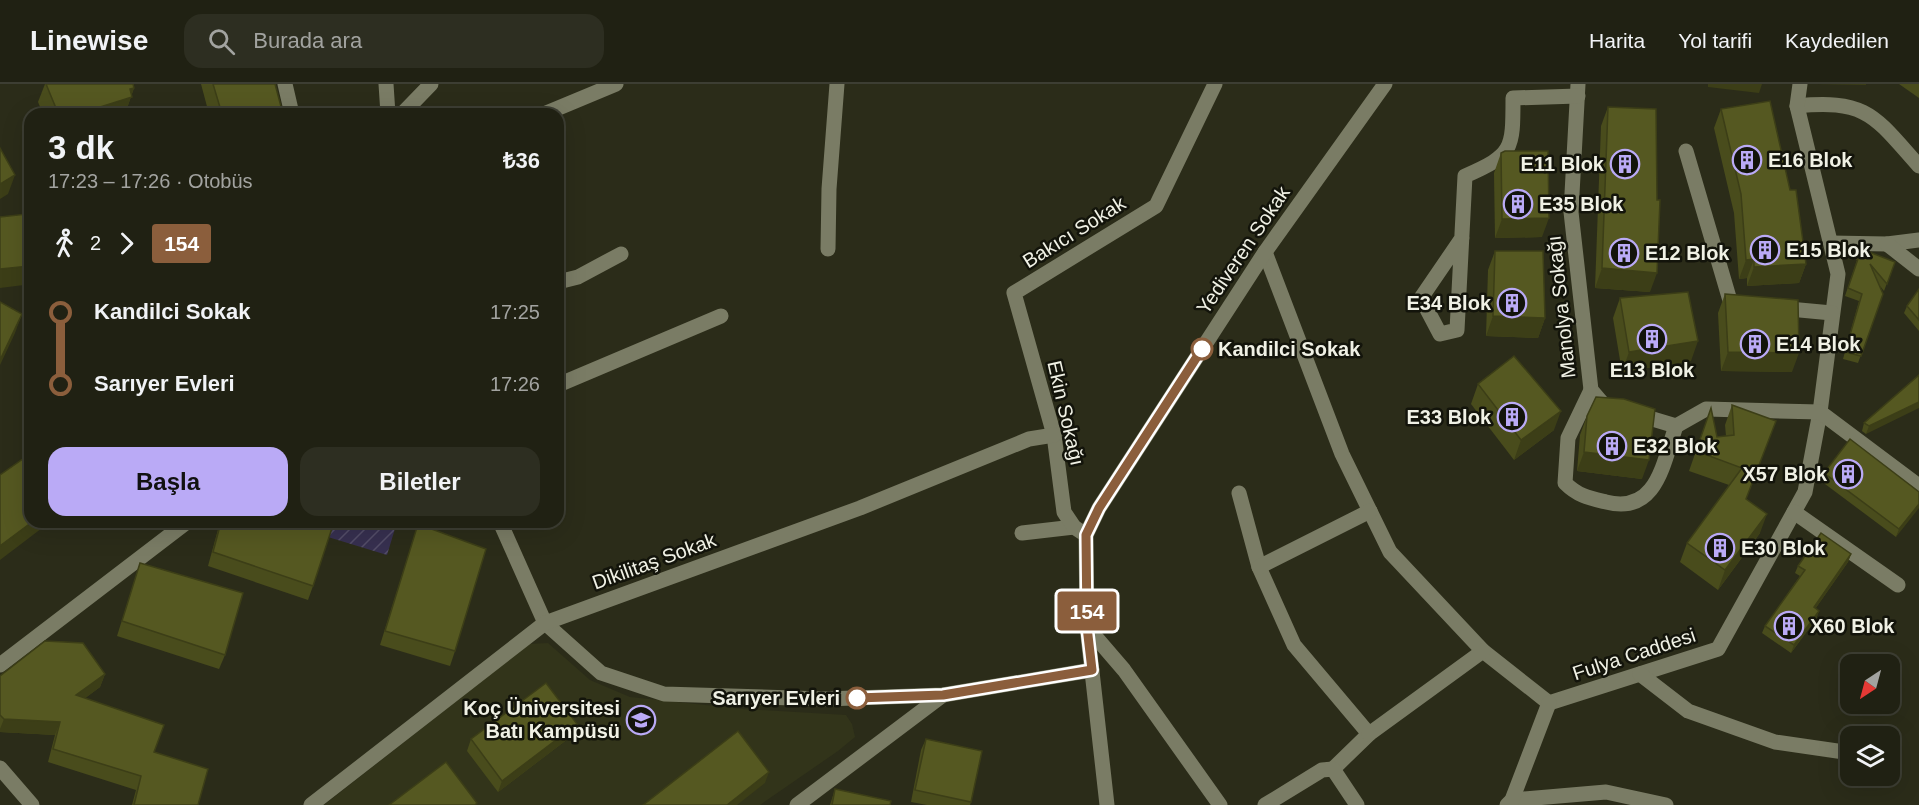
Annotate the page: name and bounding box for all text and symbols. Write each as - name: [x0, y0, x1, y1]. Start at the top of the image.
- search box: [184, 14, 604, 68]
- text: Linewise: [30, 25, 148, 56]
- icon: search: [205, 25, 238, 58]
- text: Burada ara: [253, 28, 362, 53]
- text: Harita: [1589, 29, 1645, 52]
- text: Yol tarifi: [1678, 29, 1752, 52]
- text: Kaydedilen: [1785, 29, 1889, 52]
- text: 3 dk: [48, 129, 114, 166]
- building icon: E16 Blok: [1731, 144, 1763, 176]
- text: ₺36: [503, 148, 540, 173]
- building icon: E11 Blok: [1609, 148, 1641, 180]
- place label: E16 Blok: [1768, 149, 1853, 171]
- place label: E11 Blok: [1521, 153, 1605, 175]
- text: 17:23 – 17:26 · Otobüs: [48, 170, 253, 192]
- street label: Yediveren Sokak: [1192, 181, 1294, 318]
- building icon: E35 Blok: [1502, 188, 1534, 220]
- street label: Bakıcı Sokak: [1019, 191, 1130, 272]
- place label: E35 Blok: [1539, 193, 1624, 215]
- icon: walk: [48, 227, 81, 260]
- icon: forward: [110, 227, 143, 260]
- text: 2: [90, 232, 101, 254]
- text: 154: [164, 232, 199, 255]
- building icon: E15 Blok: [1749, 234, 1781, 266]
- street label: Manolya Sokağı: [1543, 235, 1579, 379]
- building icon: E12 Blok: [1608, 237, 1640, 269]
- place label: E15 Blok: [1786, 239, 1871, 261]
- place label: E12 Blok: [1645, 242, 1730, 264]
- building icon: E34 Blok: [1496, 287, 1528, 319]
- place label: E34 Blok: [1407, 292, 1492, 314]
- text: Kandilci Sokak: [94, 299, 251, 324]
- text: 17:25: [490, 301, 540, 323]
- building icon: E13 Blok: [1636, 323, 1668, 355]
- building icon: E14 Blok: [1739, 328, 1771, 360]
- place label: E14 Blok: [1776, 333, 1861, 355]
- marker: Kandilci Sokak: [1191, 338, 1213, 360]
- place label: Kandilci Sokak: [1218, 338, 1361, 360]
- street label: Ekin Sokağı: [1043, 359, 1089, 467]
- place label: E13 Blok: [1610, 359, 1695, 381]
- text: Sarıyer Evleri: [94, 371, 235, 396]
- text: 17:26: [490, 373, 540, 395]
- building icon: E33 Blok: [1496, 401, 1528, 433]
- place label: E33 Blok: [1407, 406, 1492, 428]
- building icon: E32 Blok: [1596, 430, 1628, 462]
- place label: E32 Blok: [1633, 435, 1718, 457]
- button: Başla: [48, 447, 288, 516]
- button: Biletler: [300, 447, 540, 516]
- building icon: X57 Blok: [1832, 458, 1864, 490]
- place label: X57 Blok: [1743, 463, 1828, 485]
- street label: Dikilitaş Sokak: [589, 528, 720, 594]
- building icon: E30 Blok: [1704, 532, 1736, 564]
- place label: E30 Blok: [1741, 537, 1826, 559]
- line badge: 154: [1052, 592, 1122, 630]
- text: 154: [1069, 600, 1105, 623]
- building icon: X60 Blok: [1773, 610, 1805, 642]
- place label: X60 Blok: [1810, 615, 1895, 637]
- street label: Fulya Caddesi: [1570, 624, 1698, 684]
- north arrow: [1840, 654, 1900, 714]
- map controls: [1840, 654, 1900, 786]
- place label: Sarıyer Evleri: [712, 687, 840, 709]
- marker: Sarıyer Evleri: [846, 687, 868, 709]
- place label: Koç Üniversitesi Batı Kampüsü: [463, 697, 620, 742]
- school or university icon: Koç Üniversitesi Batı Kampüsü: [625, 704, 657, 736]
- button: layers: [1840, 726, 1900, 786]

